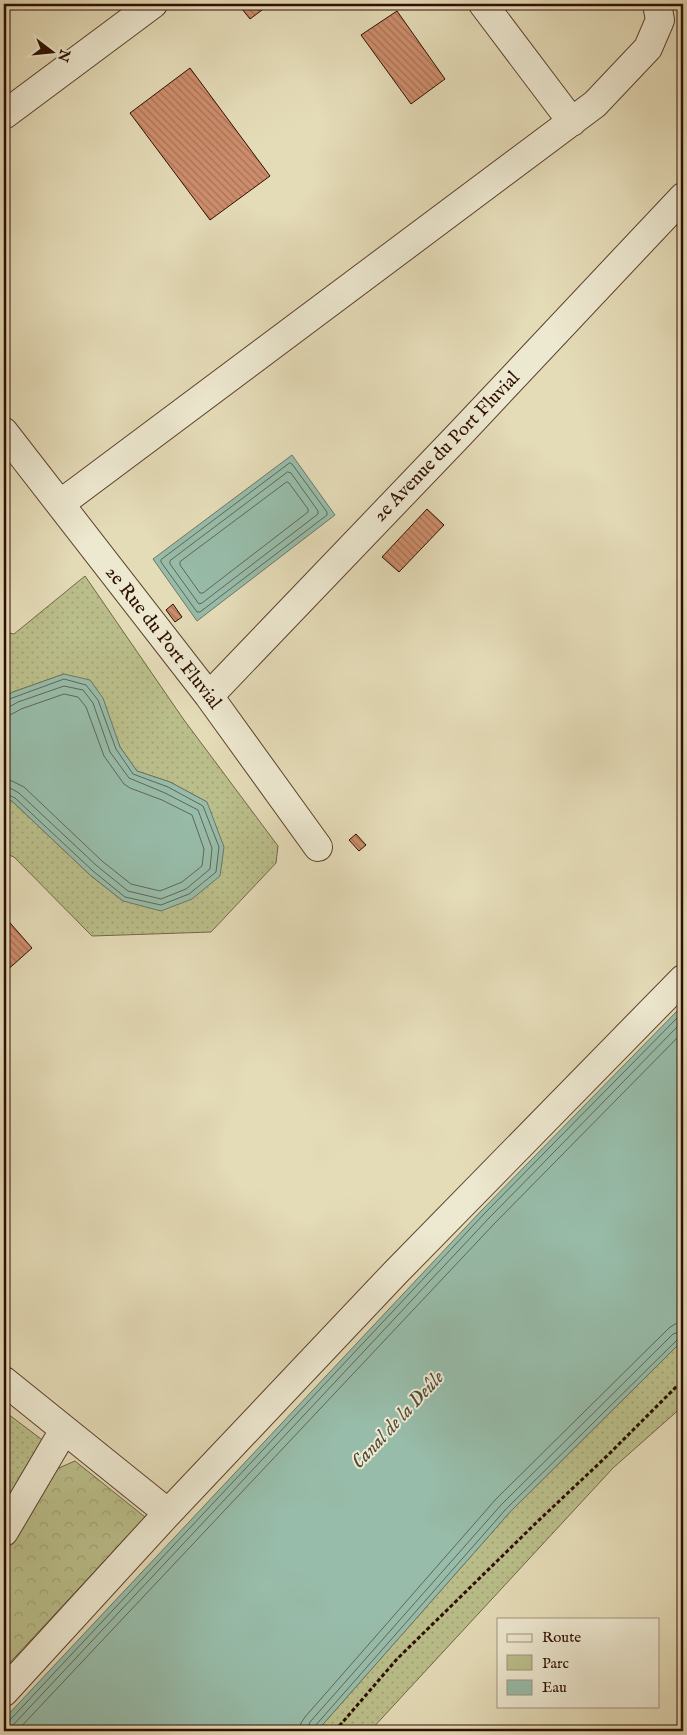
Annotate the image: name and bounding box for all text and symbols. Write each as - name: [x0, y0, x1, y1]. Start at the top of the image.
- north arrow: [28, 28, 78, 78]
- text: N: [53, 46, 74, 64]
- street label: 2e Avenue du Port Fluvial: [369, 366, 526, 527]
- street label: 2e Rue du Port Fluvial: [100, 562, 227, 715]
- water label: Canal de la Deûle: [346, 1365, 450, 1474]
- legend: [497, 1618, 660, 1708]
- text: Route: [542, 1628, 581, 1647]
- text: Parc: [542, 1654, 569, 1673]
- text: Eau: [542, 1678, 567, 1697]

